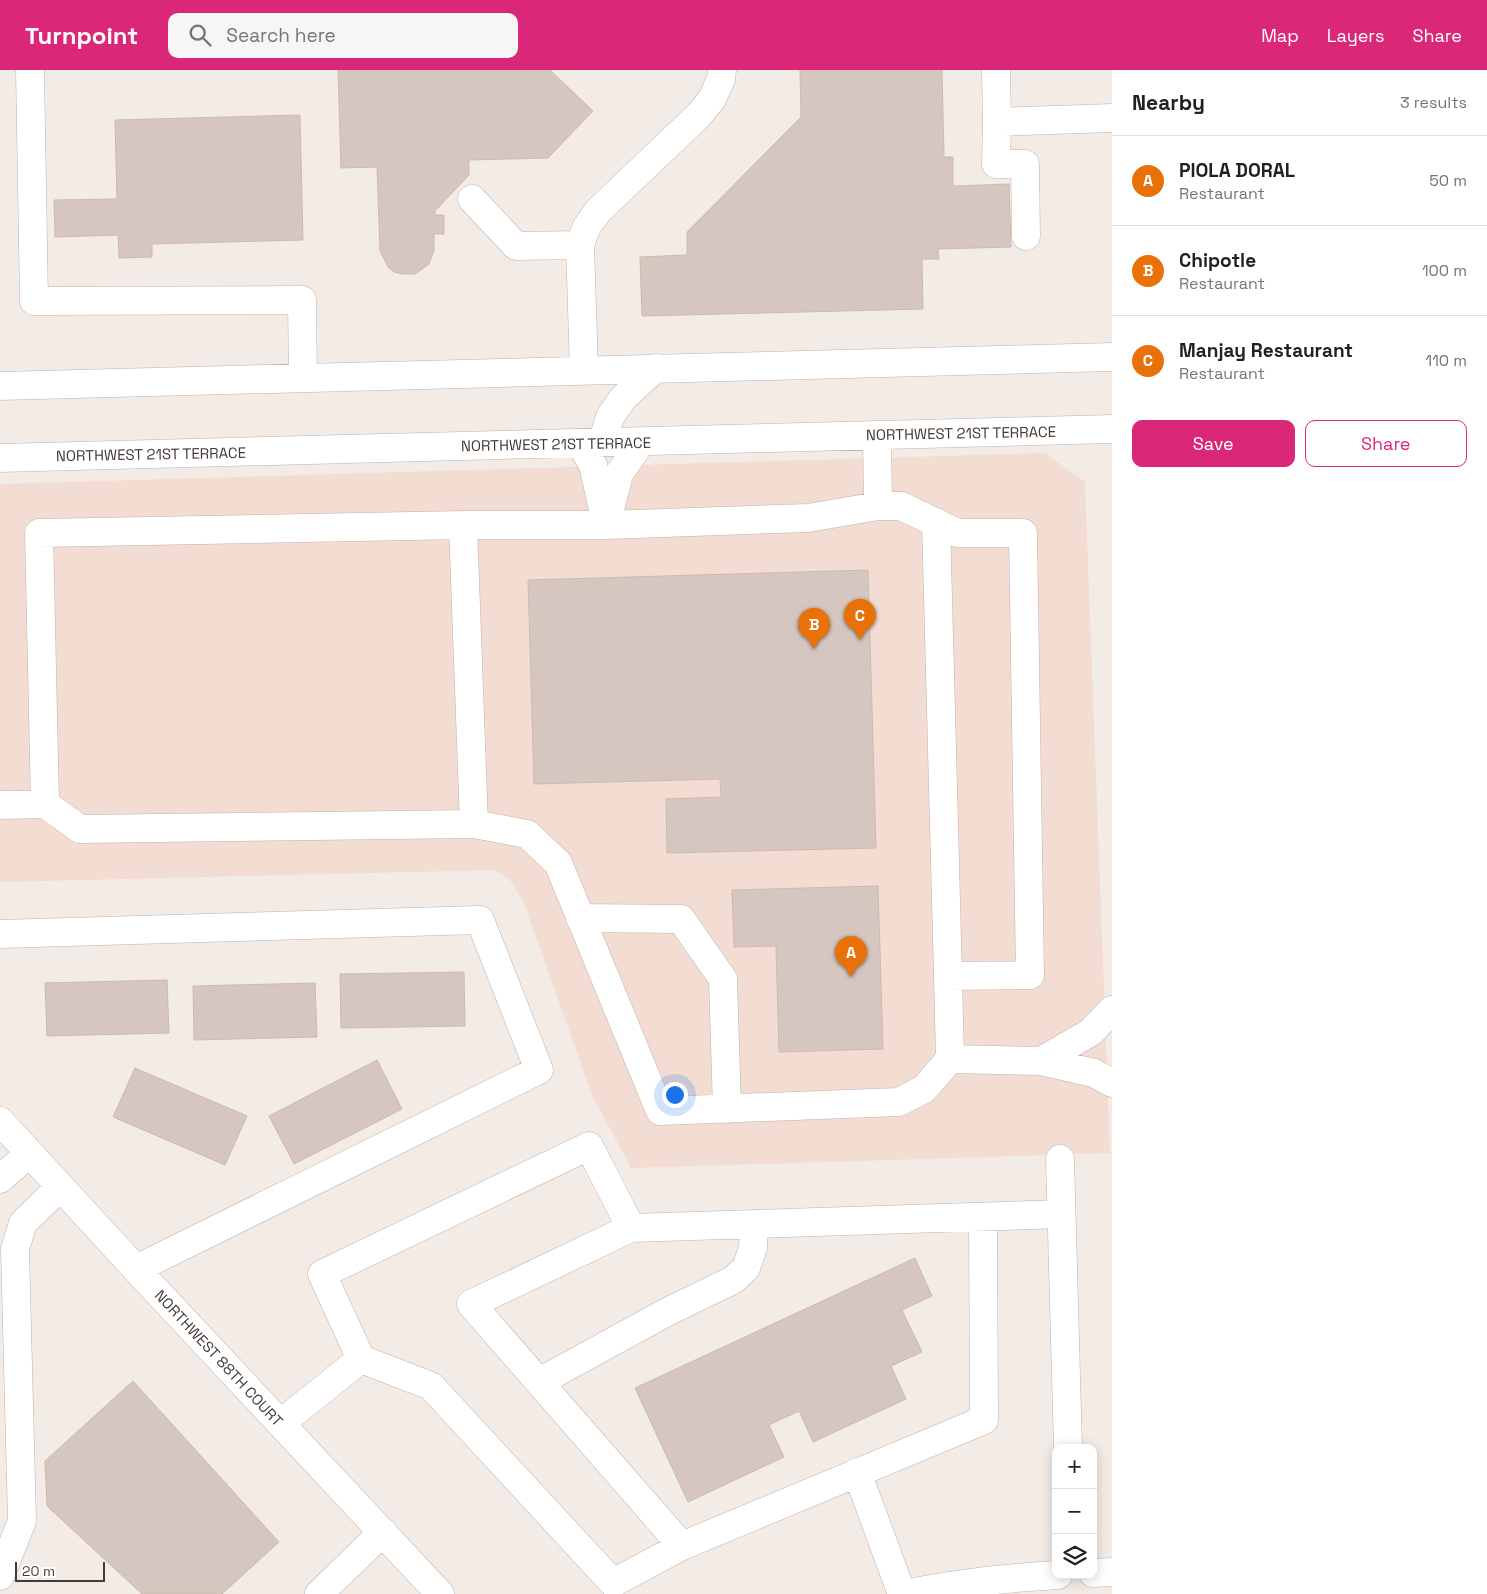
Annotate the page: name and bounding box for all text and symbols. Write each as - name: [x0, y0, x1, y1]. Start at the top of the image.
- search box: [168, 13, 518, 58]
- text: Turnpoint: [25, 20, 138, 51]
- icon: search: [186, 21, 214, 49]
- text: Search here: [226, 23, 336, 48]
- text: Map: [1261, 24, 1299, 47]
- text: Layers: [1327, 24, 1384, 47]
- text: Share: [1412, 24, 1462, 47]
- text: Nearby: [1132, 89, 1205, 116]
- text: 3 results: [1400, 92, 1467, 113]
- text: PIOLA DORAL: [1179, 158, 1295, 183]
- text: A: [1143, 170, 1153, 191]
- text: 50 m: [1429, 170, 1467, 191]
- text: Restaurant: [1179, 183, 1265, 204]
- text: Chipotle: [1179, 248, 1256, 273]
- text: B: [1143, 260, 1153, 281]
- text: 100 m: [1422, 260, 1467, 281]
- text: Restaurant: [1179, 273, 1265, 294]
- text: Manjay Restaurant: [1179, 338, 1353, 363]
- text: C: [1143, 350, 1153, 371]
- text: 110 m: [1425, 350, 1467, 371]
- text: Restaurant: [1179, 363, 1265, 384]
- button: Save: [1132, 420, 1295, 467]
- button: Share: [1305, 420, 1467, 467]
- street label: NORTHWEST 21ST TERRACE: [866, 422, 1056, 444]
- street label: NORTHWEST 21ST TERRACE: [461, 433, 651, 455]
- street label: NORTHWEST 21ST TERRACE: [56, 443, 246, 465]
- pin: C: [844, 599, 876, 640]
- pin: B: [798, 608, 830, 649]
- pin: A: [835, 936, 867, 977]
- your location: [662, 1082, 688, 1108]
- street label: NORTHWEST 88TH COURT: [151, 1286, 287, 1430]
- map controls: [1052, 1444, 1097, 1579]
- button: +: [1052, 1444, 1097, 1489]
- button: −: [1052, 1489, 1097, 1534]
- button: layers: [1052, 1534, 1097, 1579]
- scale bar: [15, 1559, 105, 1582]
- text: 20 m: [22, 1562, 55, 1580]

